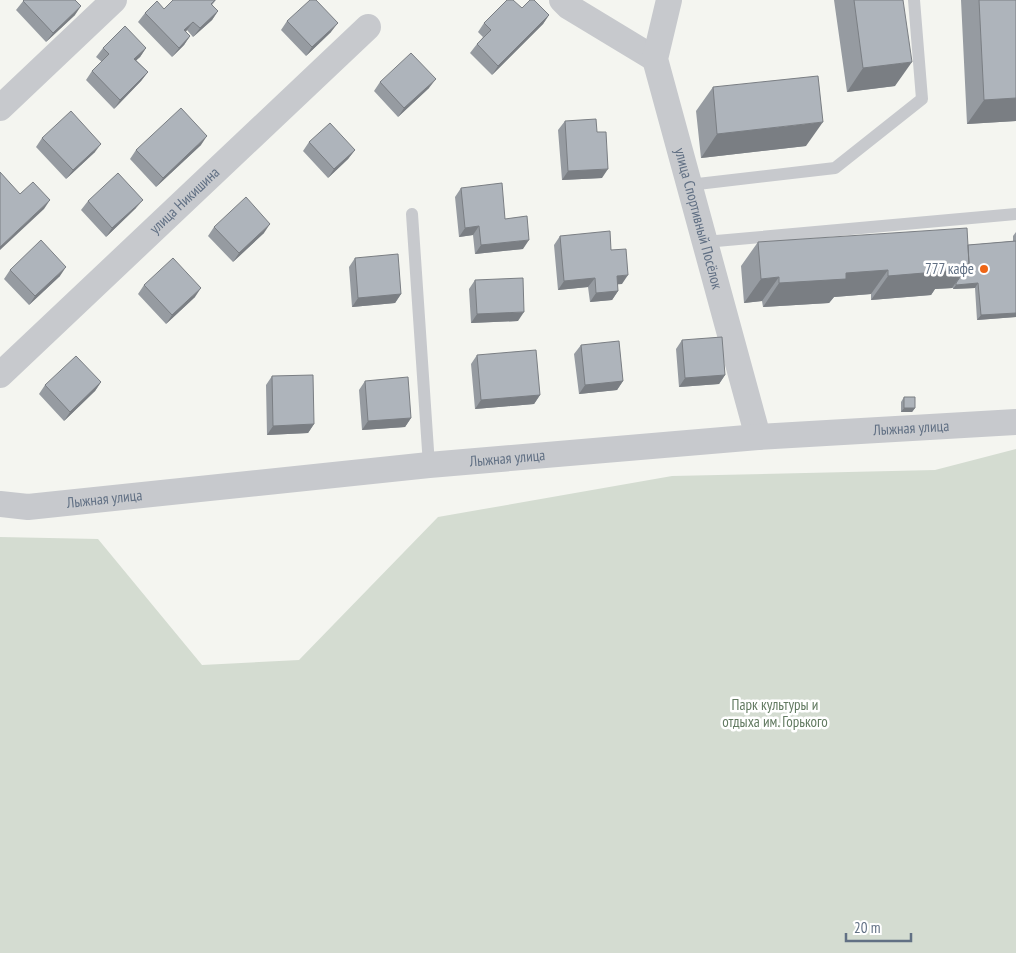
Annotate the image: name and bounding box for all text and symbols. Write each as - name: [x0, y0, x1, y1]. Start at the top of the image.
- street label: улица Спортивный Посёлок: [671, 146, 727, 291]
- street label: улица Никишина: [145, 163, 223, 238]
- place label: 777 кафе: [925, 259, 974, 278]
- marker: 777 кафе: [978, 263, 990, 275]
- street label: Лыжная улица: [872, 416, 950, 439]
- street label: Лыжная улица: [468, 445, 546, 471]
- street label: Лыжная улица: [65, 485, 143, 512]
- park label: Парк культуры и отдыха им. Горького: [722, 695, 828, 731]
- scale bar: [846, 910, 911, 942]
- text: 20 m: [854, 918, 880, 937]

